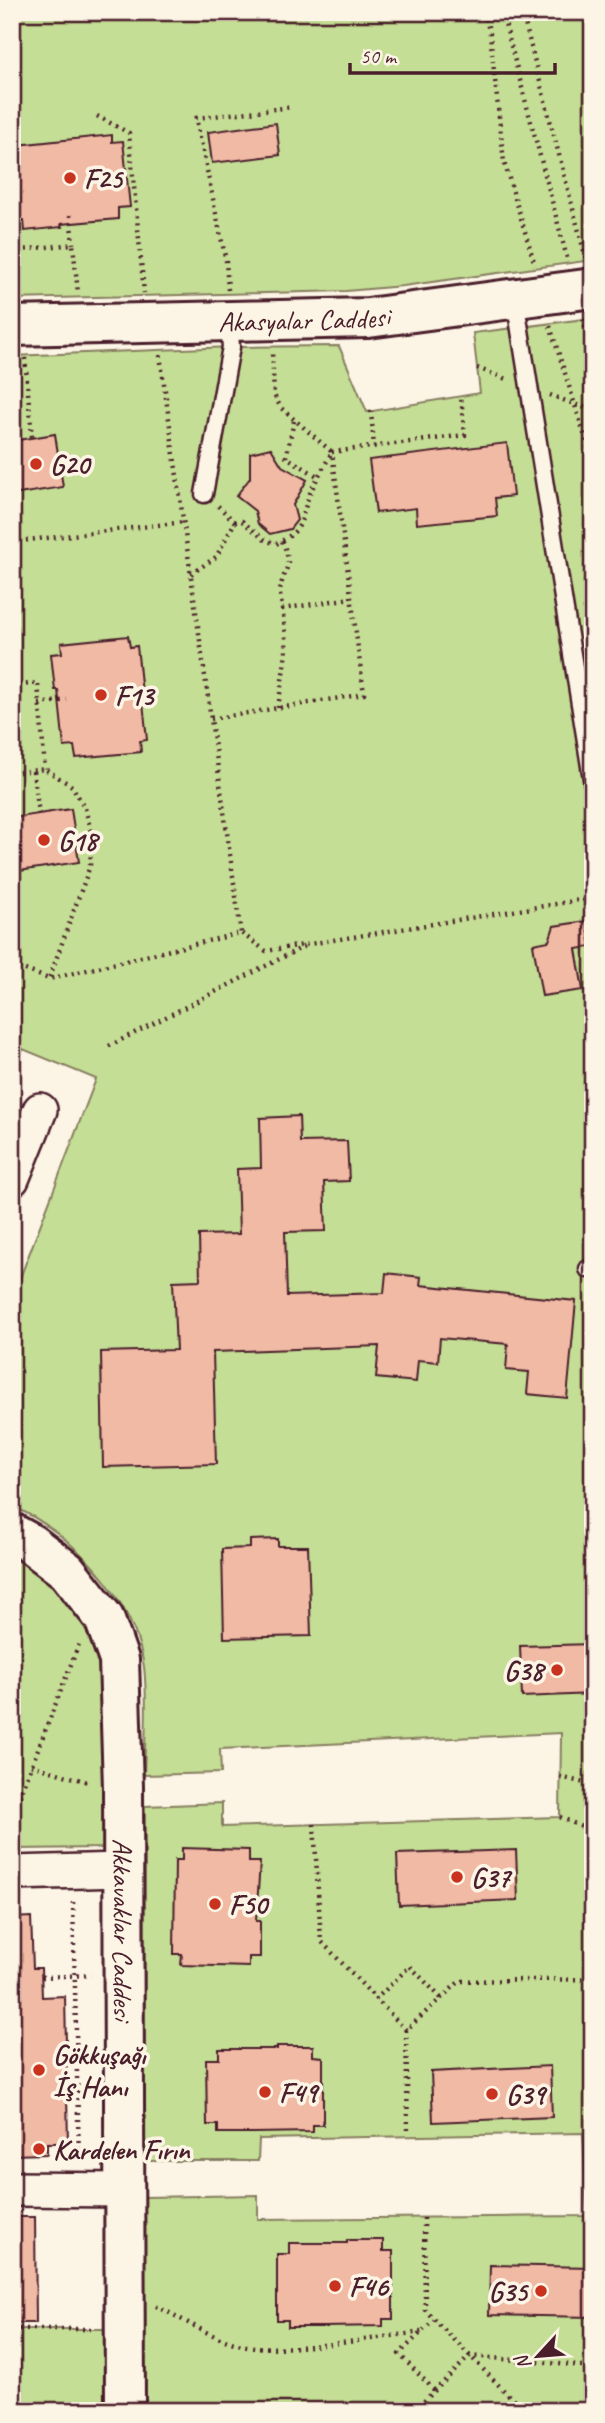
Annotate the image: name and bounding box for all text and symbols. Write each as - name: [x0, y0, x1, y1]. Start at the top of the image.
- scale bar: [350, 32, 554, 76]
- text: 50 m: [360, 43, 398, 69]
- place label: F25: [84, 161, 125, 196]
- marker: F25: [62, 170, 78, 186]
- street label: Akasyalar Caddesi: [218, 298, 396, 339]
- place label: G20: [50, 447, 92, 482]
- marker: G20: [28, 456, 44, 472]
- place label: F13: [115, 678, 156, 713]
- marker: F13: [93, 687, 109, 703]
- place label: G18: [58, 823, 100, 858]
- marker: G18: [36, 832, 52, 848]
- place label: G38: [504, 1653, 546, 1688]
- marker: G38: [549, 1662, 565, 1678]
- street label: Akkavaklar Caddesi: [105, 1838, 141, 2024]
- place label: G37: [471, 1860, 512, 1895]
- marker: G37: [449, 1869, 465, 1885]
- place label: F50: [229, 1887, 270, 1922]
- marker: F50: [207, 1896, 223, 1912]
- place label: Gökkuşağı İş Hanı: [53, 2037, 147, 2104]
- marker: Gökkuşağı İş Hanı: [31, 2062, 47, 2078]
- place label: F49: [279, 2075, 321, 2110]
- place label: G39: [506, 2077, 548, 2112]
- marker: F49: [257, 2084, 273, 2100]
- marker: G39: [484, 2086, 500, 2102]
- place label: Kardelen Fırın: [53, 2132, 191, 2167]
- marker: Kardelen Fırın: [31, 2141, 47, 2157]
- place label: F46: [349, 2269, 390, 2304]
- place label: G35: [488, 2274, 530, 2309]
- marker: F46: [327, 2278, 343, 2294]
- marker: G35: [533, 2283, 549, 2299]
- north arrow: [504, 2322, 574, 2392]
- text: N: [509, 2350, 537, 2374]

